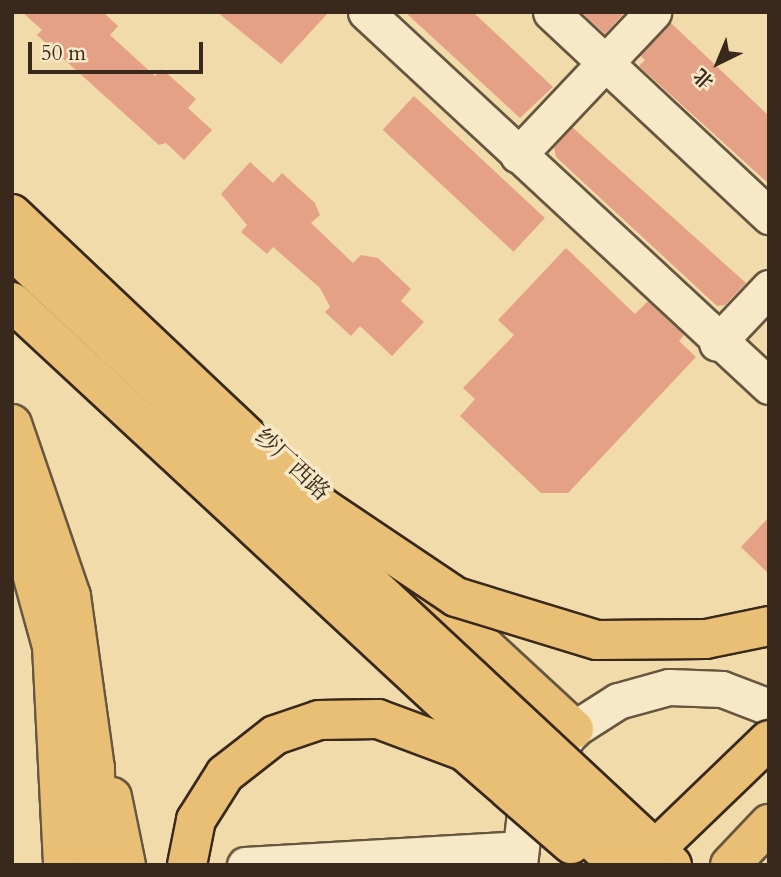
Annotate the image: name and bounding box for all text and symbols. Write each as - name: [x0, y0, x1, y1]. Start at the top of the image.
- scale bar: [32, 28, 206, 72]
- north arrow: [683, 28, 753, 98]
- text: 50 m: [41, 39, 86, 68]
- text: 北: [688, 62, 720, 94]
- street label: 纱厂西路: [249, 424, 335, 506]

